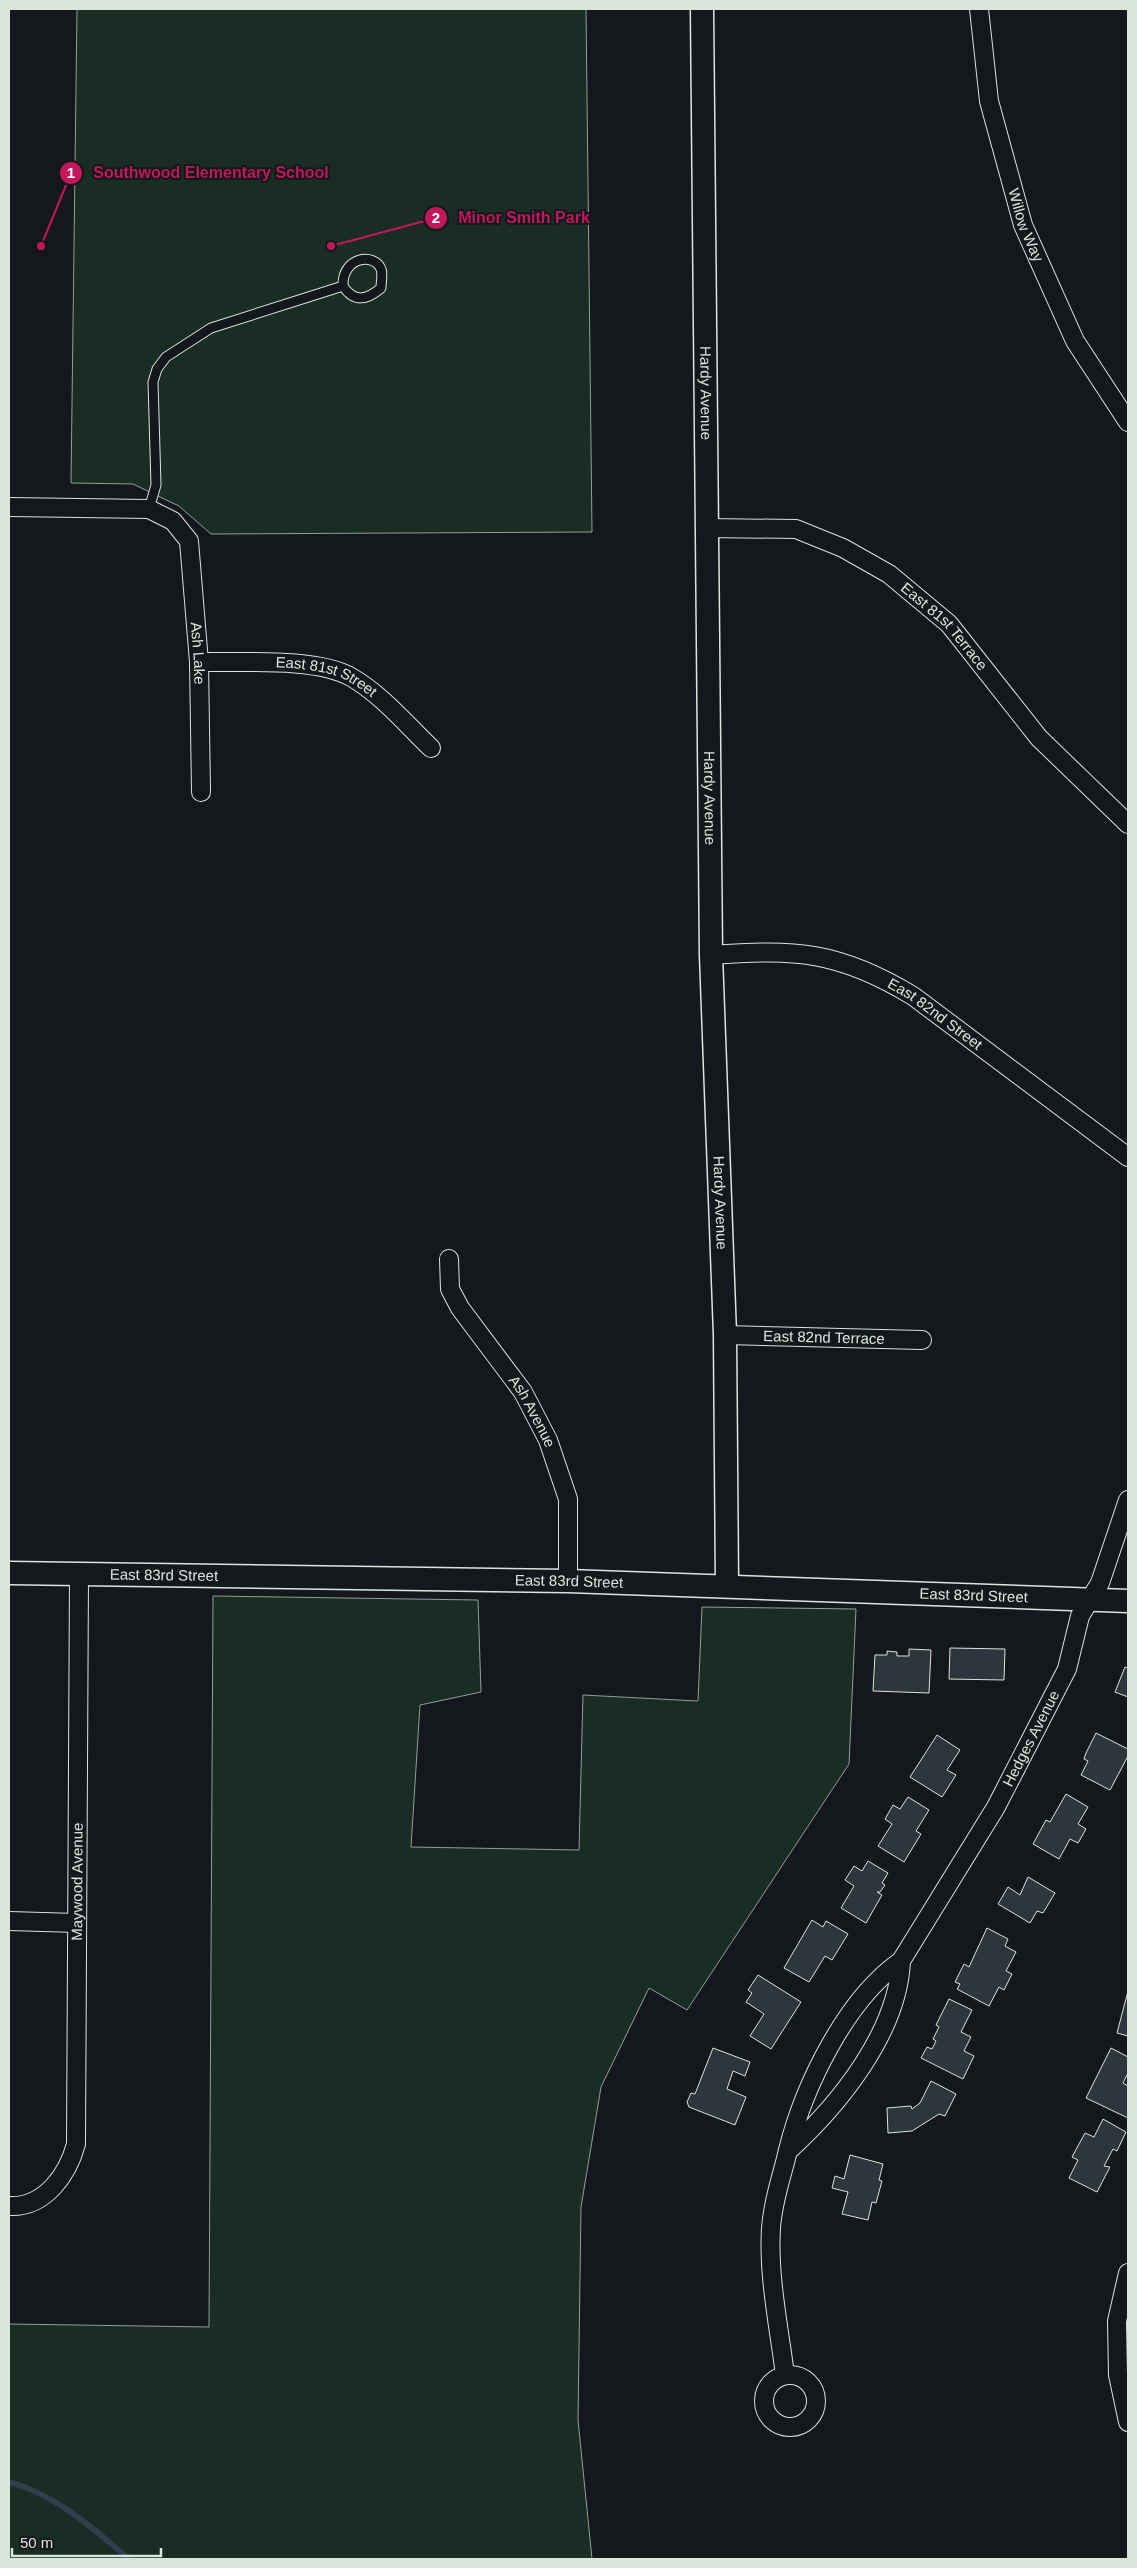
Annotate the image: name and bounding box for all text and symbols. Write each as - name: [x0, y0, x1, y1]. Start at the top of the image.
- callout: Southwood Elementary School: [58, 157, 339, 188]
- text: 1: [67, 164, 75, 181]
- text: Southwood Elementary School: [93, 164, 329, 181]
- street label: Willow Way: [1005, 186, 1048, 265]
- callout: Minor Smith Park: [423, 202, 600, 233]
- text: 2: [432, 209, 440, 226]
- text: Minor Smith Park: [458, 209, 590, 226]
- street label: Hardy Avenue: [697, 346, 715, 440]
- street label: East 81st Terrace: [898, 579, 991, 673]
- street label: Ash Lake: [188, 621, 208, 685]
- street label: East 81st Street: [275, 653, 381, 701]
- street label: Hardy Avenue: [701, 751, 719, 845]
- street label: East 82nd Street: [885, 974, 986, 1053]
- street label: Hardy Avenue: [710, 1155, 731, 1250]
- street label: East 82nd Terrace: [763, 1327, 885, 1347]
- street label: Ash Avenue: [506, 1372, 559, 1449]
- street label: East 83rd Street: [110, 1565, 219, 1584]
- street label: East 83rd Street: [515, 1571, 624, 1591]
- street label: East 83rd Street: [919, 1585, 1029, 1605]
- street label: Hedges Avenue: [999, 1687, 1063, 1789]
- street label: Maywood Avenue: [68, 1823, 86, 1941]
- scale bar: [12, 2526, 161, 2558]
- text: 50 m: [20, 2534, 53, 2551]

